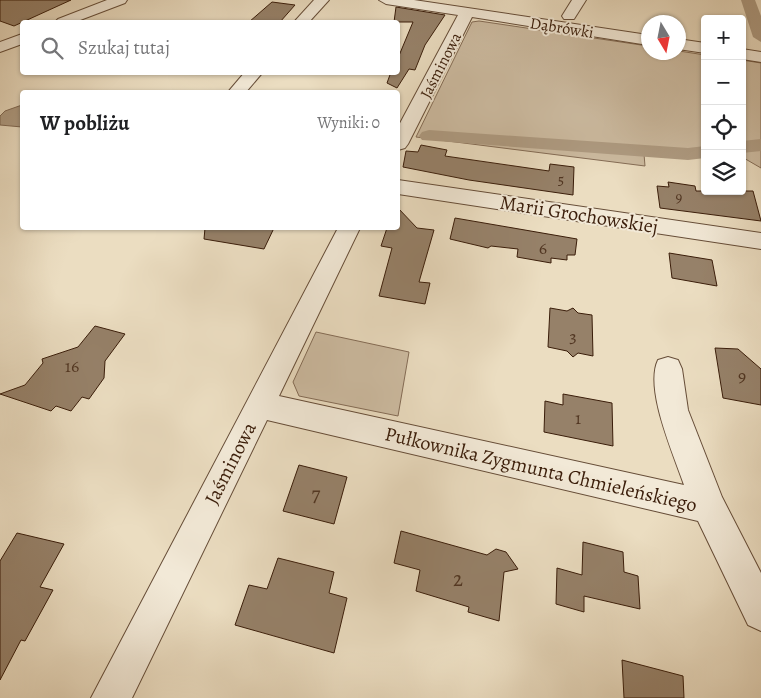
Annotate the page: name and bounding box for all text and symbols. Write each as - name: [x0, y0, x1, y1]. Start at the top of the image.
- street label: Dąbrówki: [528, 12, 595, 44]
- north arrow: [641, 15, 686, 60]
- map controls: [701, 15, 746, 195]
- button: +: [701, 15, 746, 60]
- search box: [20, 20, 400, 75]
- street label: Jaśminowa: [415, 28, 467, 102]
- icon: search: [38, 34, 66, 62]
- text: Szukaj tutaj: [78, 35, 170, 61]
- button: −: [701, 60, 746, 105]
- button: locate: [701, 105, 746, 150]
- text: W pobliżu: [40, 109, 129, 137]
- text: Wyniki: 0: [317, 112, 380, 134]
- button: layers: [701, 150, 746, 195]
- house number: 5: [558, 170, 564, 190]
- house number: 9: [676, 187, 683, 207]
- street label: Marii Grochowskiej: [498, 189, 660, 240]
- house number: 6: [539, 236, 547, 260]
- house number: 3: [569, 324, 577, 348]
- house number: 16: [65, 354, 79, 378]
- house number: 9: [738, 364, 746, 388]
- house number: 1: [575, 406, 581, 430]
- street label: Jaśminowa: [198, 417, 263, 509]
- street label: Pułkownika Zygmunta Chmieleńskiego: [382, 420, 700, 519]
- house number: 7: [312, 480, 321, 508]
- house number: 2: [453, 565, 463, 593]

